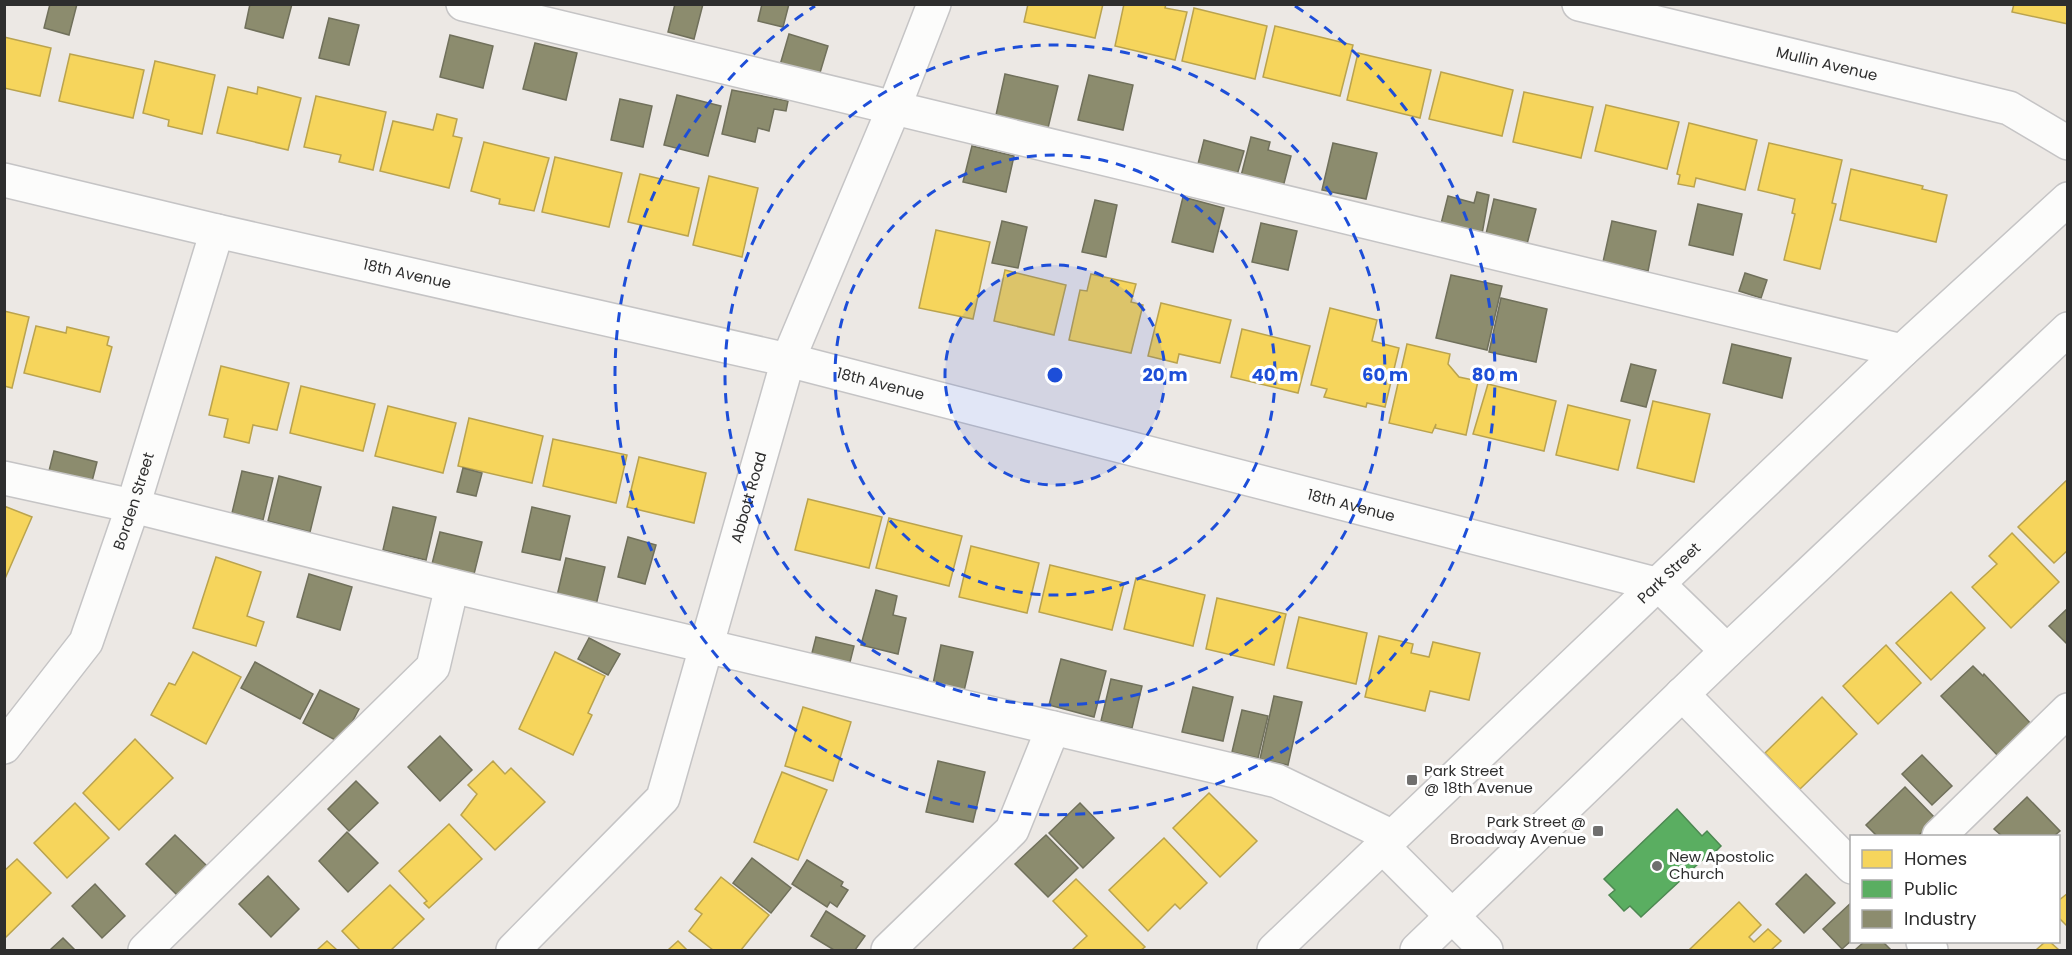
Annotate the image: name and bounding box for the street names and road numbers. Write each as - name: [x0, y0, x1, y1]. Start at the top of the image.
- street label: Mullin Avenue: [1774, 41, 1880, 86]
- street label: 18th Avenue: [361, 253, 453, 294]
- street label: 18th Avenue: [835, 362, 927, 405]
- street label: Abbott Road: [725, 449, 771, 545]
- street label: Borden Street: [108, 450, 159, 553]
- street label: 18th Avenue: [1305, 484, 1397, 526]
- street label: Park Street: [1632, 538, 1705, 608]

